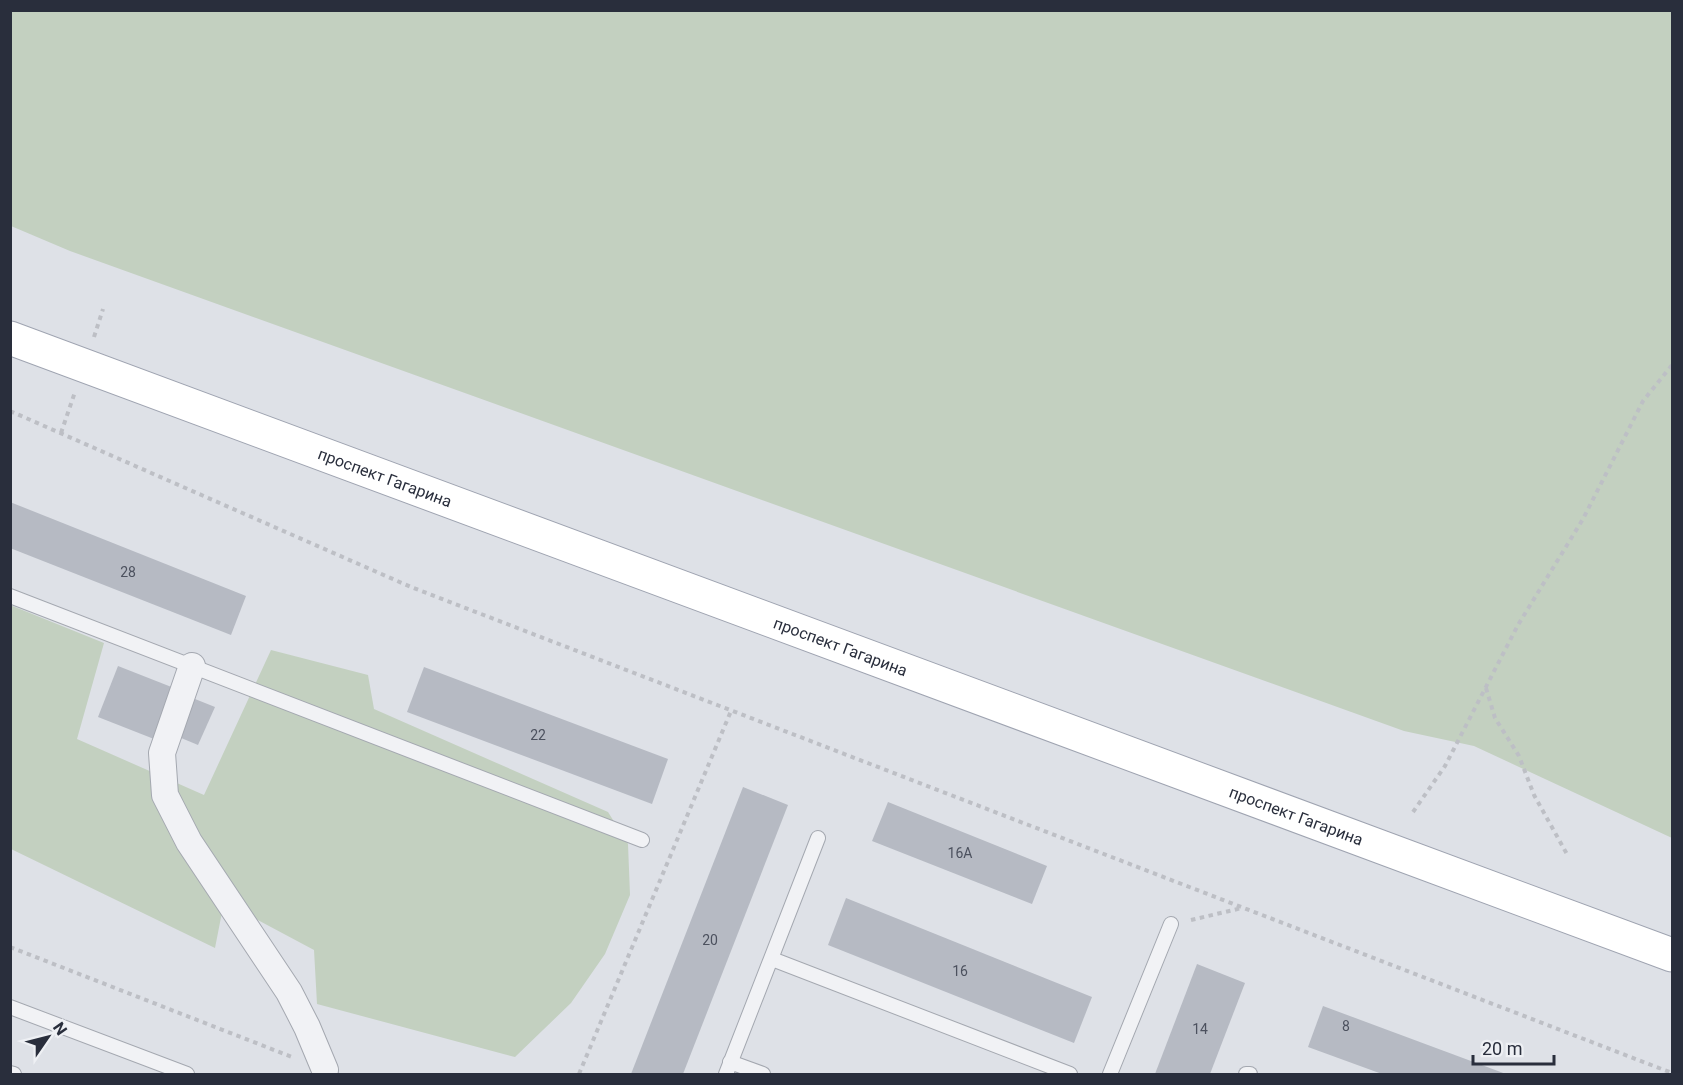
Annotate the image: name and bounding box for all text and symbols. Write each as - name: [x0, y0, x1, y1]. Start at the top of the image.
- street label: проспект Гагарина: [315, 444, 455, 511]
- house number: 28: [120, 564, 136, 580]
- street label: проспект Гагарина: [771, 613, 910, 680]
- house number: 22: [530, 727, 546, 743]
- street label: проспект Гагарина: [1227, 782, 1366, 849]
- house number: 16А: [948, 845, 972, 861]
- house number: 20: [702, 932, 718, 948]
- house number: 16: [952, 963, 968, 979]
- north arrow: [18, 1007, 78, 1067]
- house number: 8: [1342, 1018, 1350, 1034]
- text: N: [49, 1019, 71, 1039]
- house number: 14: [1192, 1021, 1208, 1037]
- scale bar: [1473, 1028, 1554, 1066]
- text: 20 m: [1482, 1038, 1522, 1059]

